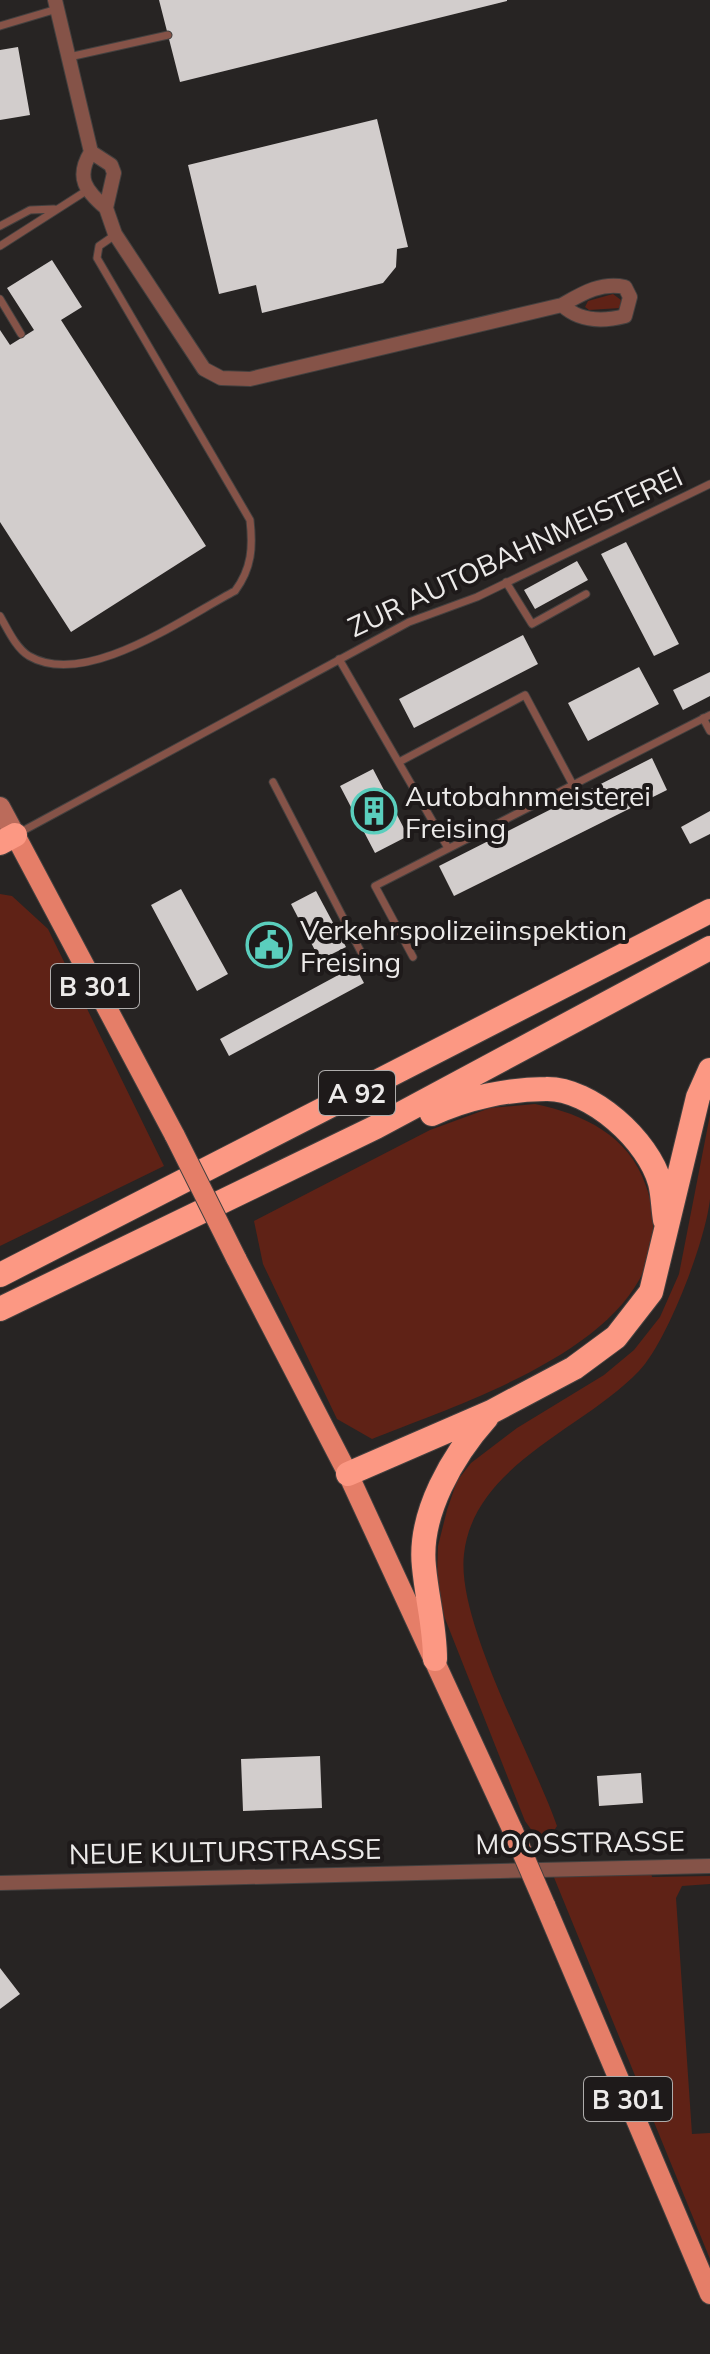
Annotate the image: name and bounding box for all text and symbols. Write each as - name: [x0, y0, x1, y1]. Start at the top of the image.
- street label: ZUR AUTOBAHNMEISTEREI: [342, 458, 688, 644]
- place label: Autobahnmeisterei Freising: [405, 778, 651, 845]
- building icon: Autobahnmeisterei Freising: [350, 787, 398, 835]
- place label: Verkehrspolizeiinspektion Freising: [300, 912, 627, 979]
- public building icon: Verkehrspolizeiinspektion Freising: [245, 921, 293, 969]
- road number: B 301: [51, 964, 139, 1008]
- road number: A 92: [319, 1071, 395, 1115]
- street label: MOOSSTRASSE: [475, 1823, 685, 1861]
- street label: NEUE KULTURSTRASSE: [68, 1831, 382, 1871]
- road number: B 301: [584, 2077, 672, 2121]

